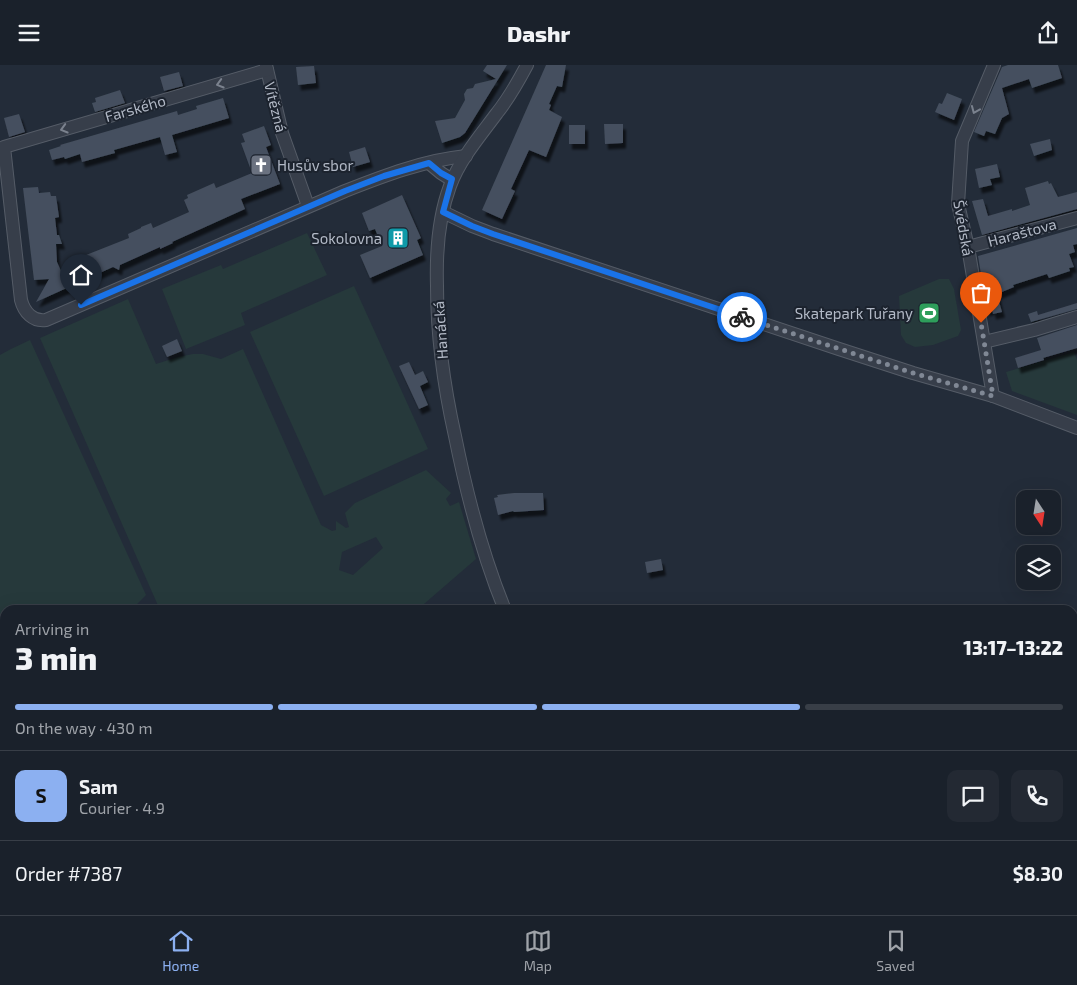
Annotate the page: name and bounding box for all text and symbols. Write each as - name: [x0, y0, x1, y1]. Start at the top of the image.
- icon: menu: [15, 19, 43, 47]
- icon: share: [1034, 19, 1062, 47]
- text: Dashr: [507, 20, 570, 46]
- one-way arrow: [217, 78, 225, 88]
- street label: Vítězná: [261, 80, 291, 134]
- street label: Farského: [103, 91, 167, 125]
- one-way arrow: [970, 105, 981, 114]
- one-way arrow: [60, 123, 69, 134]
- church icon: Husův sbor: [249, 153, 273, 177]
- place label: Husův sbor: [277, 156, 353, 174]
- street label: Švédská: [950, 199, 978, 257]
- street label: Haraštova: [986, 214, 1058, 250]
- building icon: Sokolovna: [386, 226, 410, 250]
- place label: Sokolovna: [311, 229, 382, 247]
- pin: [60, 254, 102, 305]
- icon: home: [67, 261, 95, 289]
- pin: [960, 272, 1002, 323]
- icon: bag: [967, 279, 995, 307]
- courier: [717, 292, 767, 342]
- street label: Hanácká: [429, 300, 451, 360]
- sports icon: Skatepark Tuřany: [917, 301, 941, 325]
- icon: bike: [728, 303, 756, 331]
- place label: Skatepark Tuřany: [795, 304, 913, 322]
- north arrow: [1016, 490, 1061, 535]
- map controls: [1016, 490, 1061, 590]
- button: layers: [1016, 545, 1061, 590]
- text: Arriving in: [15, 619, 89, 638]
- text: 13:17–13:22: [963, 636, 1063, 659]
- text: 3 min: [15, 638, 97, 676]
- text: On the way · 430 m: [15, 718, 152, 737]
- button: chat: [947, 770, 999, 822]
- button: phone: [1011, 770, 1063, 822]
- text: Sam: [79, 775, 118, 798]
- text: S: [35, 784, 47, 807]
- text: Courier · 4.9: [79, 798, 165, 817]
- text: Order #7387: [15, 862, 122, 885]
- text: $8.30: [1013, 862, 1063, 885]
- tab: Home: [162, 927, 199, 974]
- tab: Map: [524, 927, 552, 974]
- tab: Saved: [876, 927, 915, 974]

